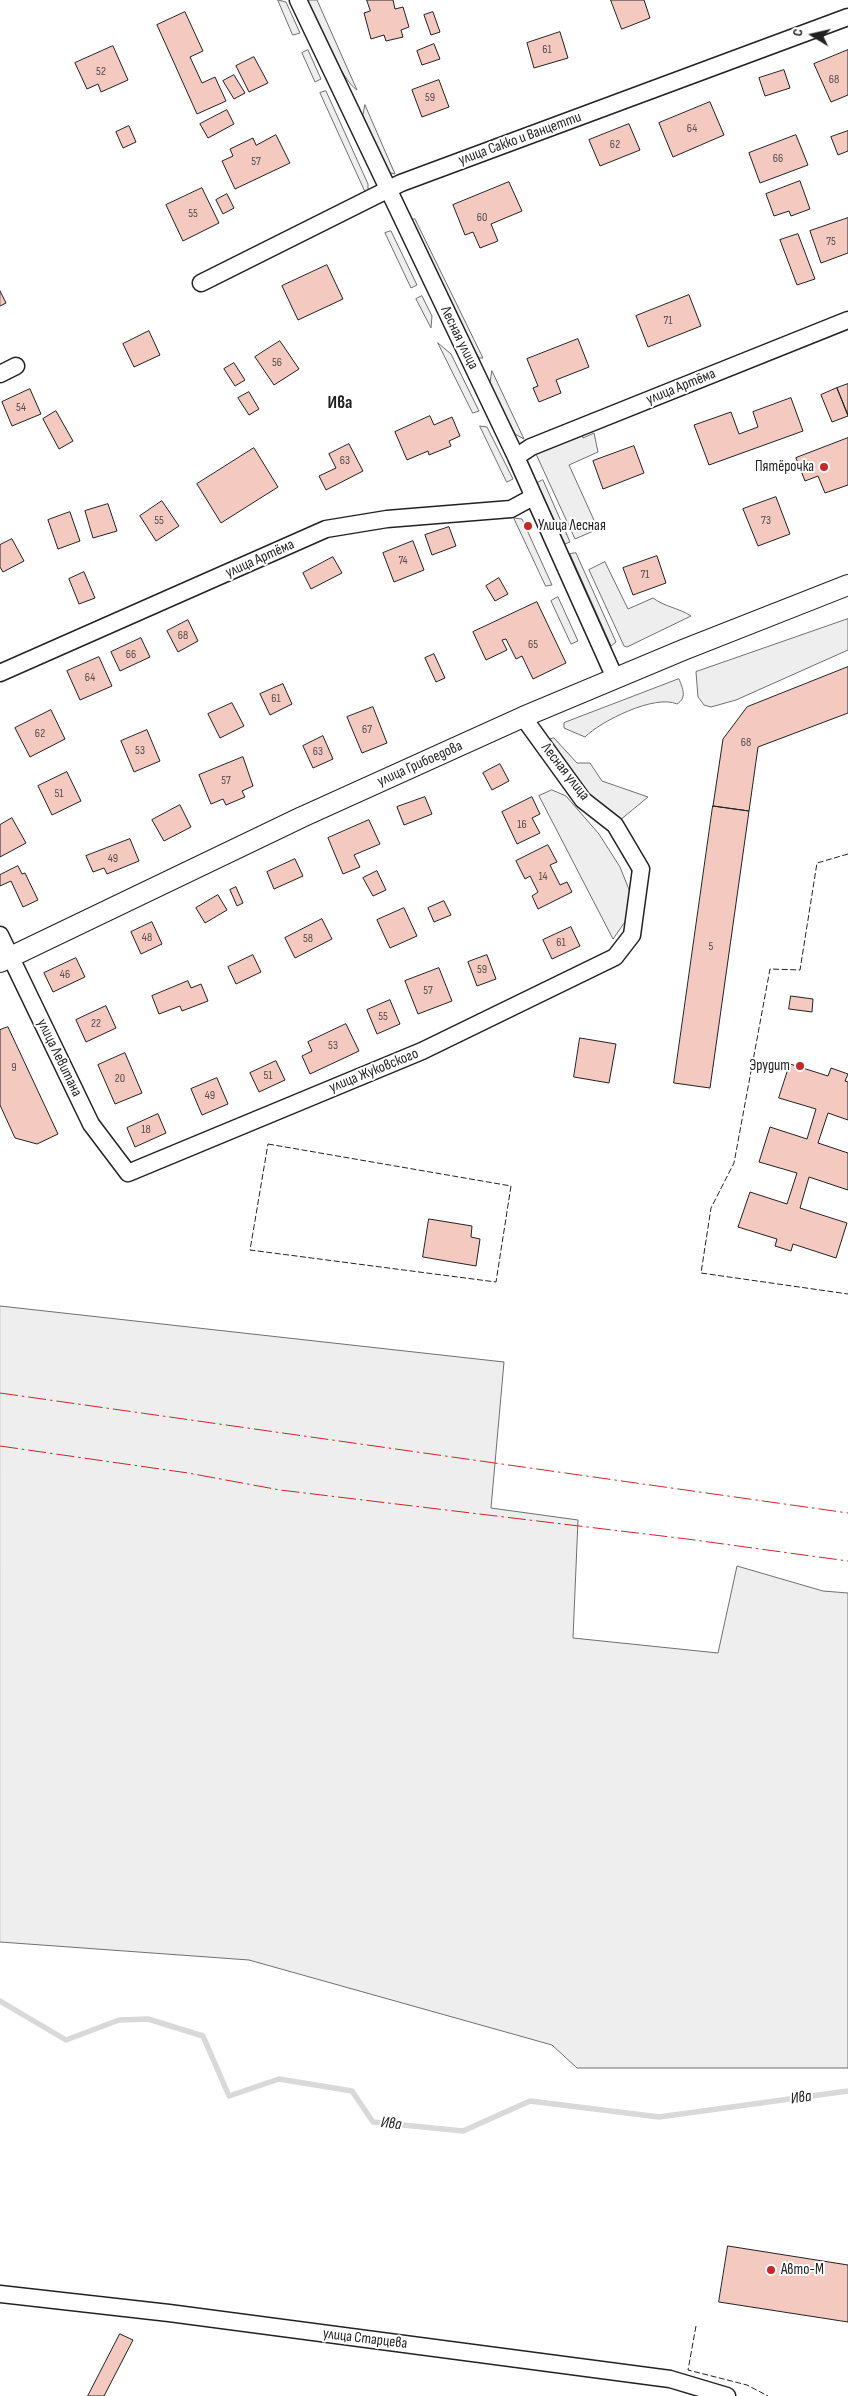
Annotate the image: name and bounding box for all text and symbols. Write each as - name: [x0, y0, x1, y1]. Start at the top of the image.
- north arrow: [788, 10, 838, 60]
- text: С: [789, 28, 807, 37]
- house number: 61: [542, 43, 552, 57]
- house number: 52: [96, 65, 106, 79]
- house number: 68: [829, 73, 839, 87]
- house number: 59: [425, 91, 435, 105]
- street label: улица Сакко и Ванцетти: [456, 108, 584, 170]
- house number: 64: [687, 122, 697, 136]
- house number: 62: [610, 138, 620, 152]
- house number: 66: [773, 152, 783, 166]
- house number: 57: [251, 155, 261, 169]
- house number: 55: [188, 207, 198, 221]
- house number: 60: [477, 211, 487, 225]
- house number: 75: [826, 235, 836, 249]
- street label: Лесная улица: [436, 303, 482, 373]
- house number: 71: [663, 314, 673, 328]
- house number: 56: [272, 356, 282, 370]
- street label: улица Артёма: [644, 365, 718, 409]
- district label: Ива: [328, 392, 352, 414]
- house number: 54: [16, 401, 26, 415]
- house number: 63: [340, 454, 350, 468]
- place label: Пятёрочка: [755, 458, 814, 476]
- marker: Пятёрочка: [818, 461, 830, 473]
- house number: 55: [154, 514, 164, 528]
- house number: 73: [761, 514, 771, 528]
- place label: Улица Лесная: [538, 517, 606, 535]
- marker: Улица Лесная: [522, 520, 534, 532]
- street label: улица Артёма: [223, 536, 297, 582]
- house number: 74: [398, 554, 408, 568]
- house number: 71: [640, 568, 650, 582]
- house number: 68: [178, 629, 188, 643]
- house number: 65: [528, 638, 538, 652]
- house number: 66: [126, 648, 136, 662]
- house number: 64: [85, 671, 95, 685]
- house number: 61: [271, 692, 281, 706]
- house number: 67: [362, 723, 372, 737]
- house number: 62: [35, 727, 45, 741]
- house number: 68: [741, 736, 751, 750]
- street label: улица Грибоедова: [375, 737, 465, 791]
- street label: Лесная улица: [537, 740, 593, 804]
- house number: 53: [135, 744, 145, 758]
- house number: 63: [313, 745, 323, 759]
- house number: 57: [221, 774, 231, 788]
- house number: 51: [54, 787, 64, 801]
- house number: 16: [517, 818, 527, 832]
- house number: 49: [108, 852, 118, 866]
- house number: 14: [538, 870, 548, 884]
- house number: 48: [142, 931, 152, 945]
- house number: 58: [303, 932, 313, 946]
- house number: 61: [556, 936, 566, 950]
- house number: 5: [709, 940, 713, 954]
- house number: 59: [477, 963, 487, 977]
- house number: 46: [60, 968, 70, 982]
- house number: 57: [423, 984, 433, 998]
- house number: 55: [378, 1010, 388, 1024]
- street label: улица Левитана: [32, 1016, 86, 1100]
- house number: 22: [91, 1017, 101, 1031]
- house number: 53: [328, 1039, 338, 1053]
- street label: улица Жуковского: [327, 1045, 421, 1097]
- place label: Эрудит: [749, 1057, 790, 1075]
- marker: Эрудит: [794, 1060, 806, 1072]
- house number: 9: [11, 1061, 17, 1075]
- house number: 51: [263, 1069, 273, 1083]
- house number: 20: [115, 1072, 125, 1086]
- house number: 49: [205, 1089, 215, 1103]
- house number: 18: [141, 1123, 151, 1137]
- water label: Ива: [789, 2087, 813, 2109]
- water label: Ива: [379, 2113, 403, 2135]
- place label: Авто-М: [781, 2261, 824, 2279]
- marker: Авто-М: [765, 2264, 777, 2276]
- street label: улица Старцева: [322, 2325, 408, 2353]

